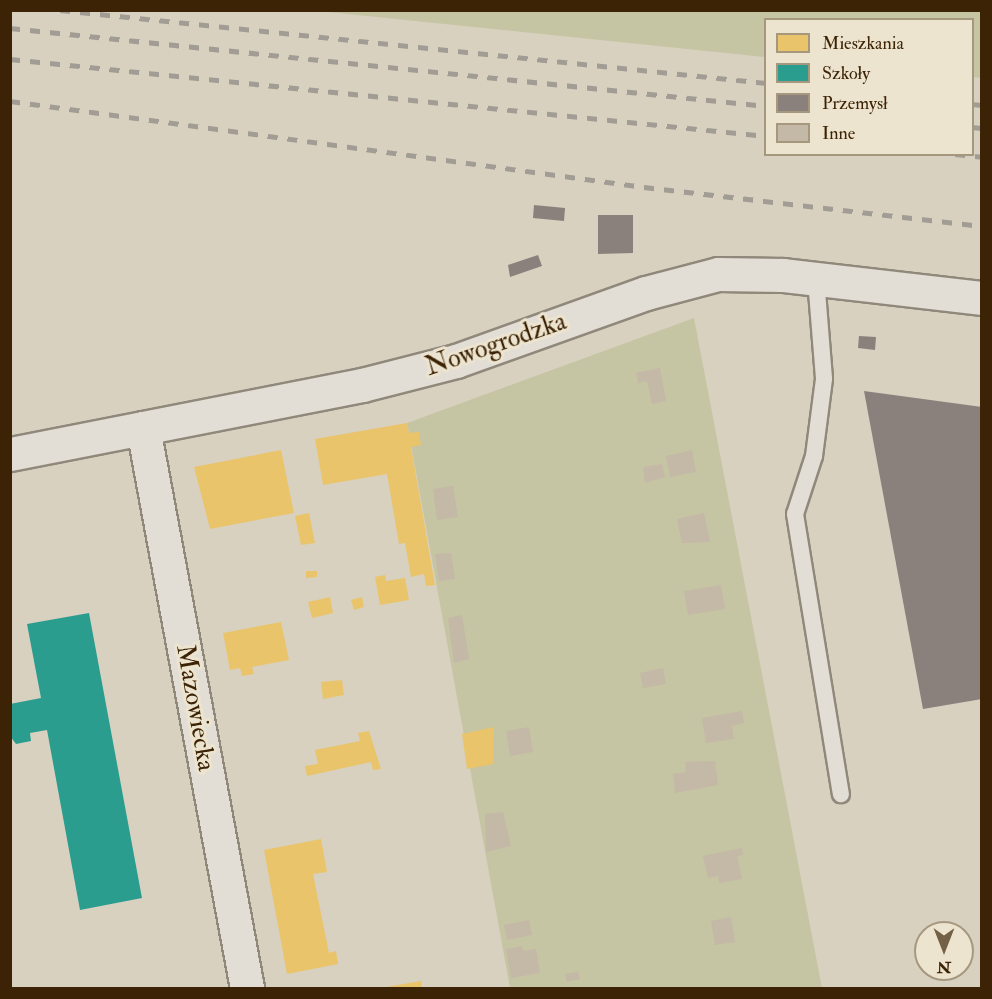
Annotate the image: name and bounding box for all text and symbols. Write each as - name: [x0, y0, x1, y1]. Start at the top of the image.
- legend: [764, 18, 974, 156]
- text: Mieszkania: [822, 32, 904, 55]
- text: Szkoły: [822, 62, 870, 85]
- text: Przemysł: [822, 92, 888, 115]
- text: Inne: [822, 122, 855, 145]
- street label: Nowogrodzka: [422, 306, 570, 384]
- street label: Mazowiecka: [169, 642, 221, 774]
- north arrow: [914, 921, 974, 981]
- text: N: [937, 957, 951, 977]

